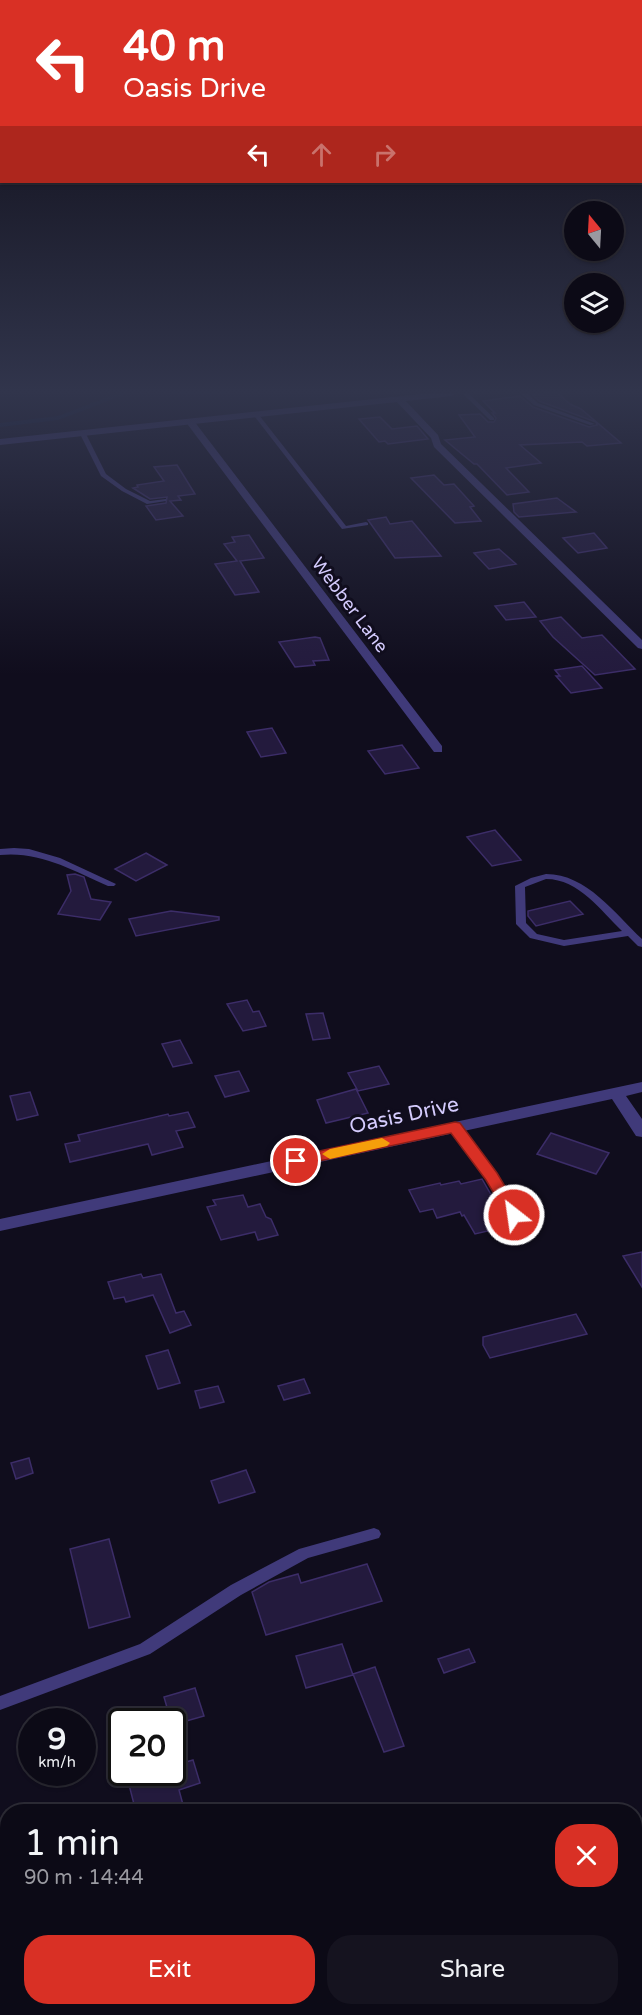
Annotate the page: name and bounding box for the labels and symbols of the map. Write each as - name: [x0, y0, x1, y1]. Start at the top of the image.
- north arrow: [564, 201, 624, 261]
- street label: Webber Lane: [307, 553, 393, 657]
- street label: Oasis Drive: [347, 1092, 461, 1139]
- pin: [270, 1135, 321, 1186]
- position arrow: [482, 1183, 546, 1247]
- speed limit sign: 20: [108, 1708, 186, 1786]

